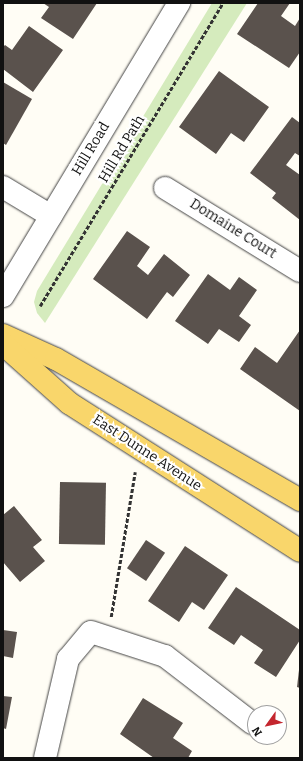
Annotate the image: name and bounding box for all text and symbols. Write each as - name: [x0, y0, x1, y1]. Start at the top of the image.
- street label: Hill Rd Path: [95, 112, 149, 186]
- street label: Hill Road: [69, 119, 113, 179]
- street label: Domaine Court: [187, 196, 279, 262]
- street label: East Dunne Avenue: [89, 411, 205, 495]
- north arrow: [247, 705, 287, 745]
- text: N: [250, 724, 265, 738]

